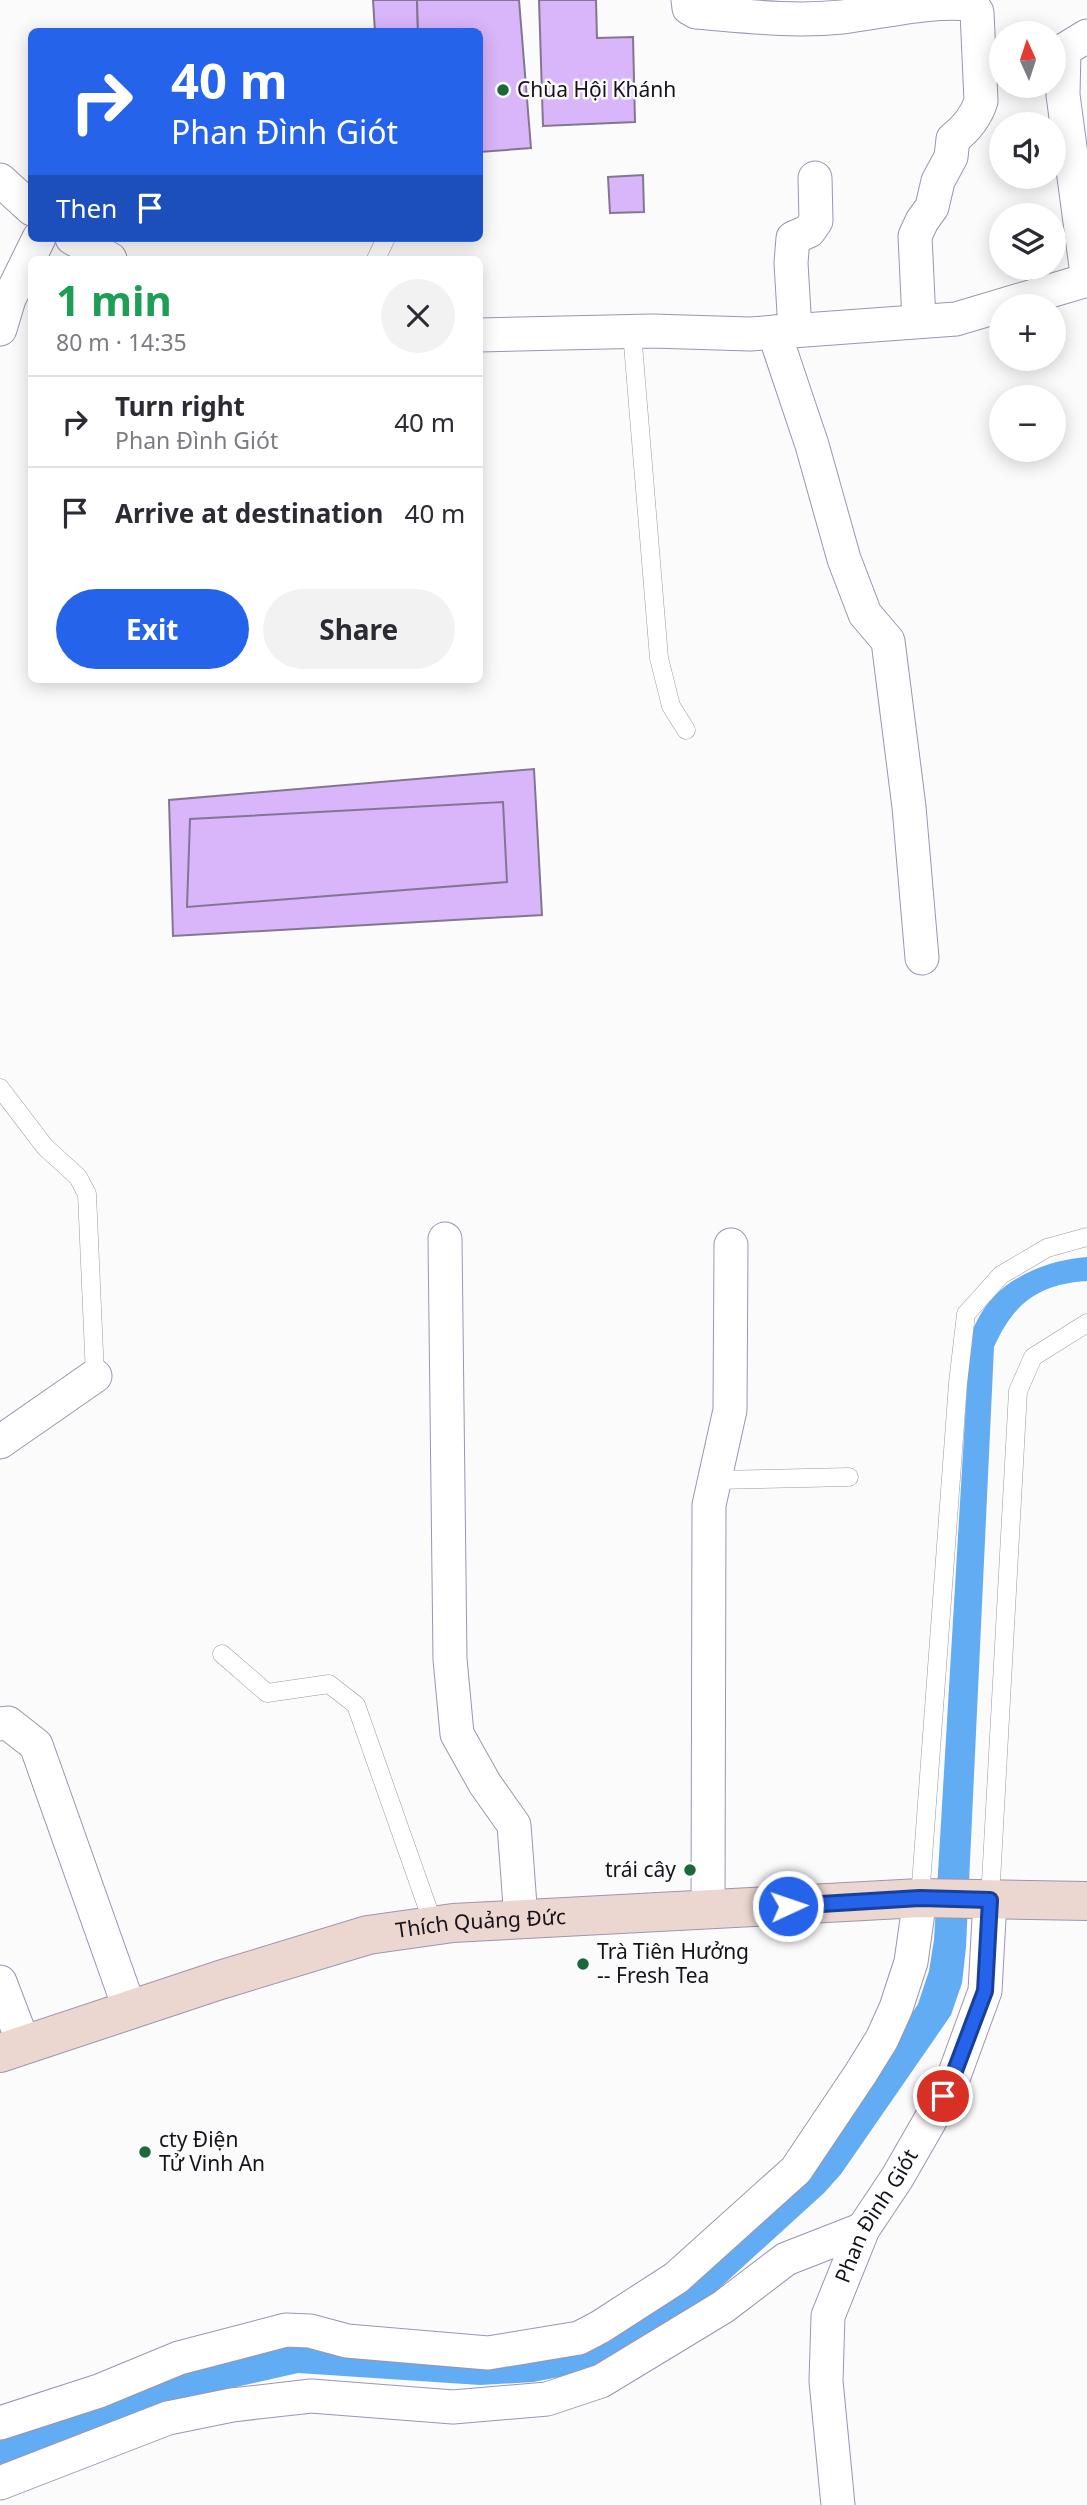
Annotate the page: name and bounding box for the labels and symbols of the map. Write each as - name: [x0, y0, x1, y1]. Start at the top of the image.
- north arrow: [989, 21, 1066, 98]
- place label: Chùa Hội Khánh: [517, 75, 676, 103]
- marker: Chùa Hội Khánh: [495, 82, 511, 98]
- place label: trái cây: [605, 1855, 676, 1883]
- marker: trái cây: [682, 1862, 698, 1878]
- position arrow: [751, 1869, 825, 1943]
- street label: Thích Quảng Đức: [394, 1902, 567, 1944]
- place label: Trà Tiên Hưởng -- Fresh Tea: [597, 1937, 749, 1989]
- marker: Trà Tiên Hưởng -- Fresh Tea: [575, 1956, 591, 1972]
- pin: [913, 2066, 973, 2126]
- place label: cty Điện Tử Vinh An: [159, 2125, 265, 2177]
- street label: Phan Đình Giót: [828, 2143, 924, 2287]
- marker: cty Điện Tử Vinh An: [137, 2144, 153, 2160]

